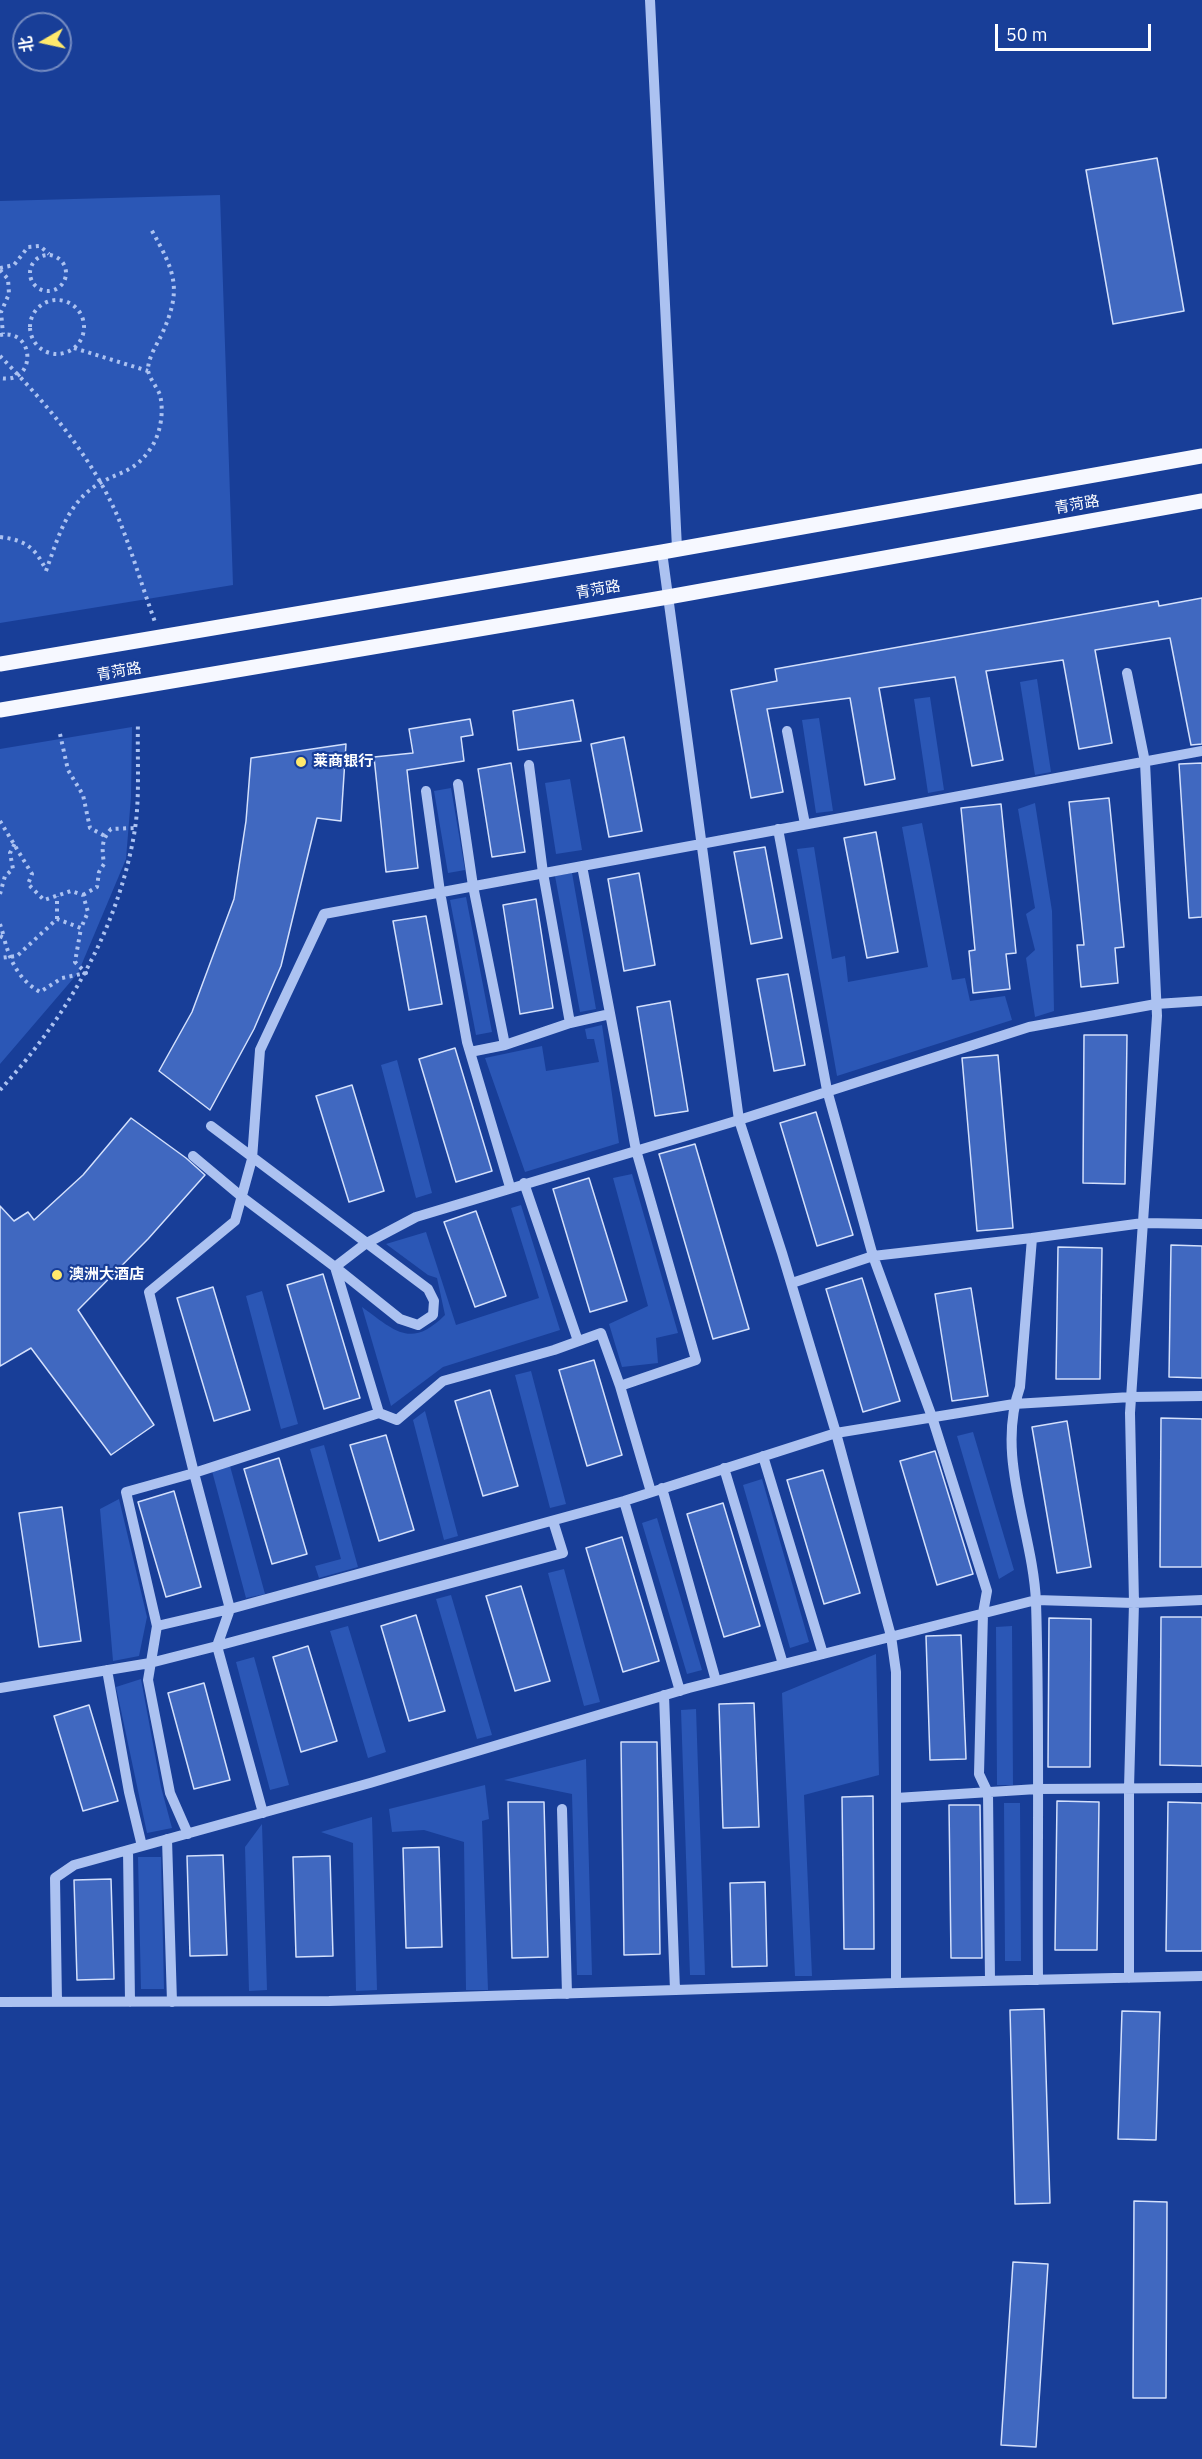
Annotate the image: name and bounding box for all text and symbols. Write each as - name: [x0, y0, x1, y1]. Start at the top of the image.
- north arrow: [12, 12, 72, 72]
- scale bar: [998, 12, 1154, 50]
- text: 50 m: [1006, 23, 1048, 46]
- text: 北: [15, 35, 37, 54]
- street label: 青菏路: [1053, 492, 1101, 518]
- street label: 青菏路: [574, 577, 622, 603]
- street label: 青菏路: [95, 659, 143, 685]
- place label: 莱商银行: [313, 753, 373, 771]
- marker: 莱商银行: [294, 755, 308, 769]
- place label: 澳洲大酒店: [69, 1266, 144, 1284]
- marker: 澳洲大酒店: [50, 1268, 64, 1282]

